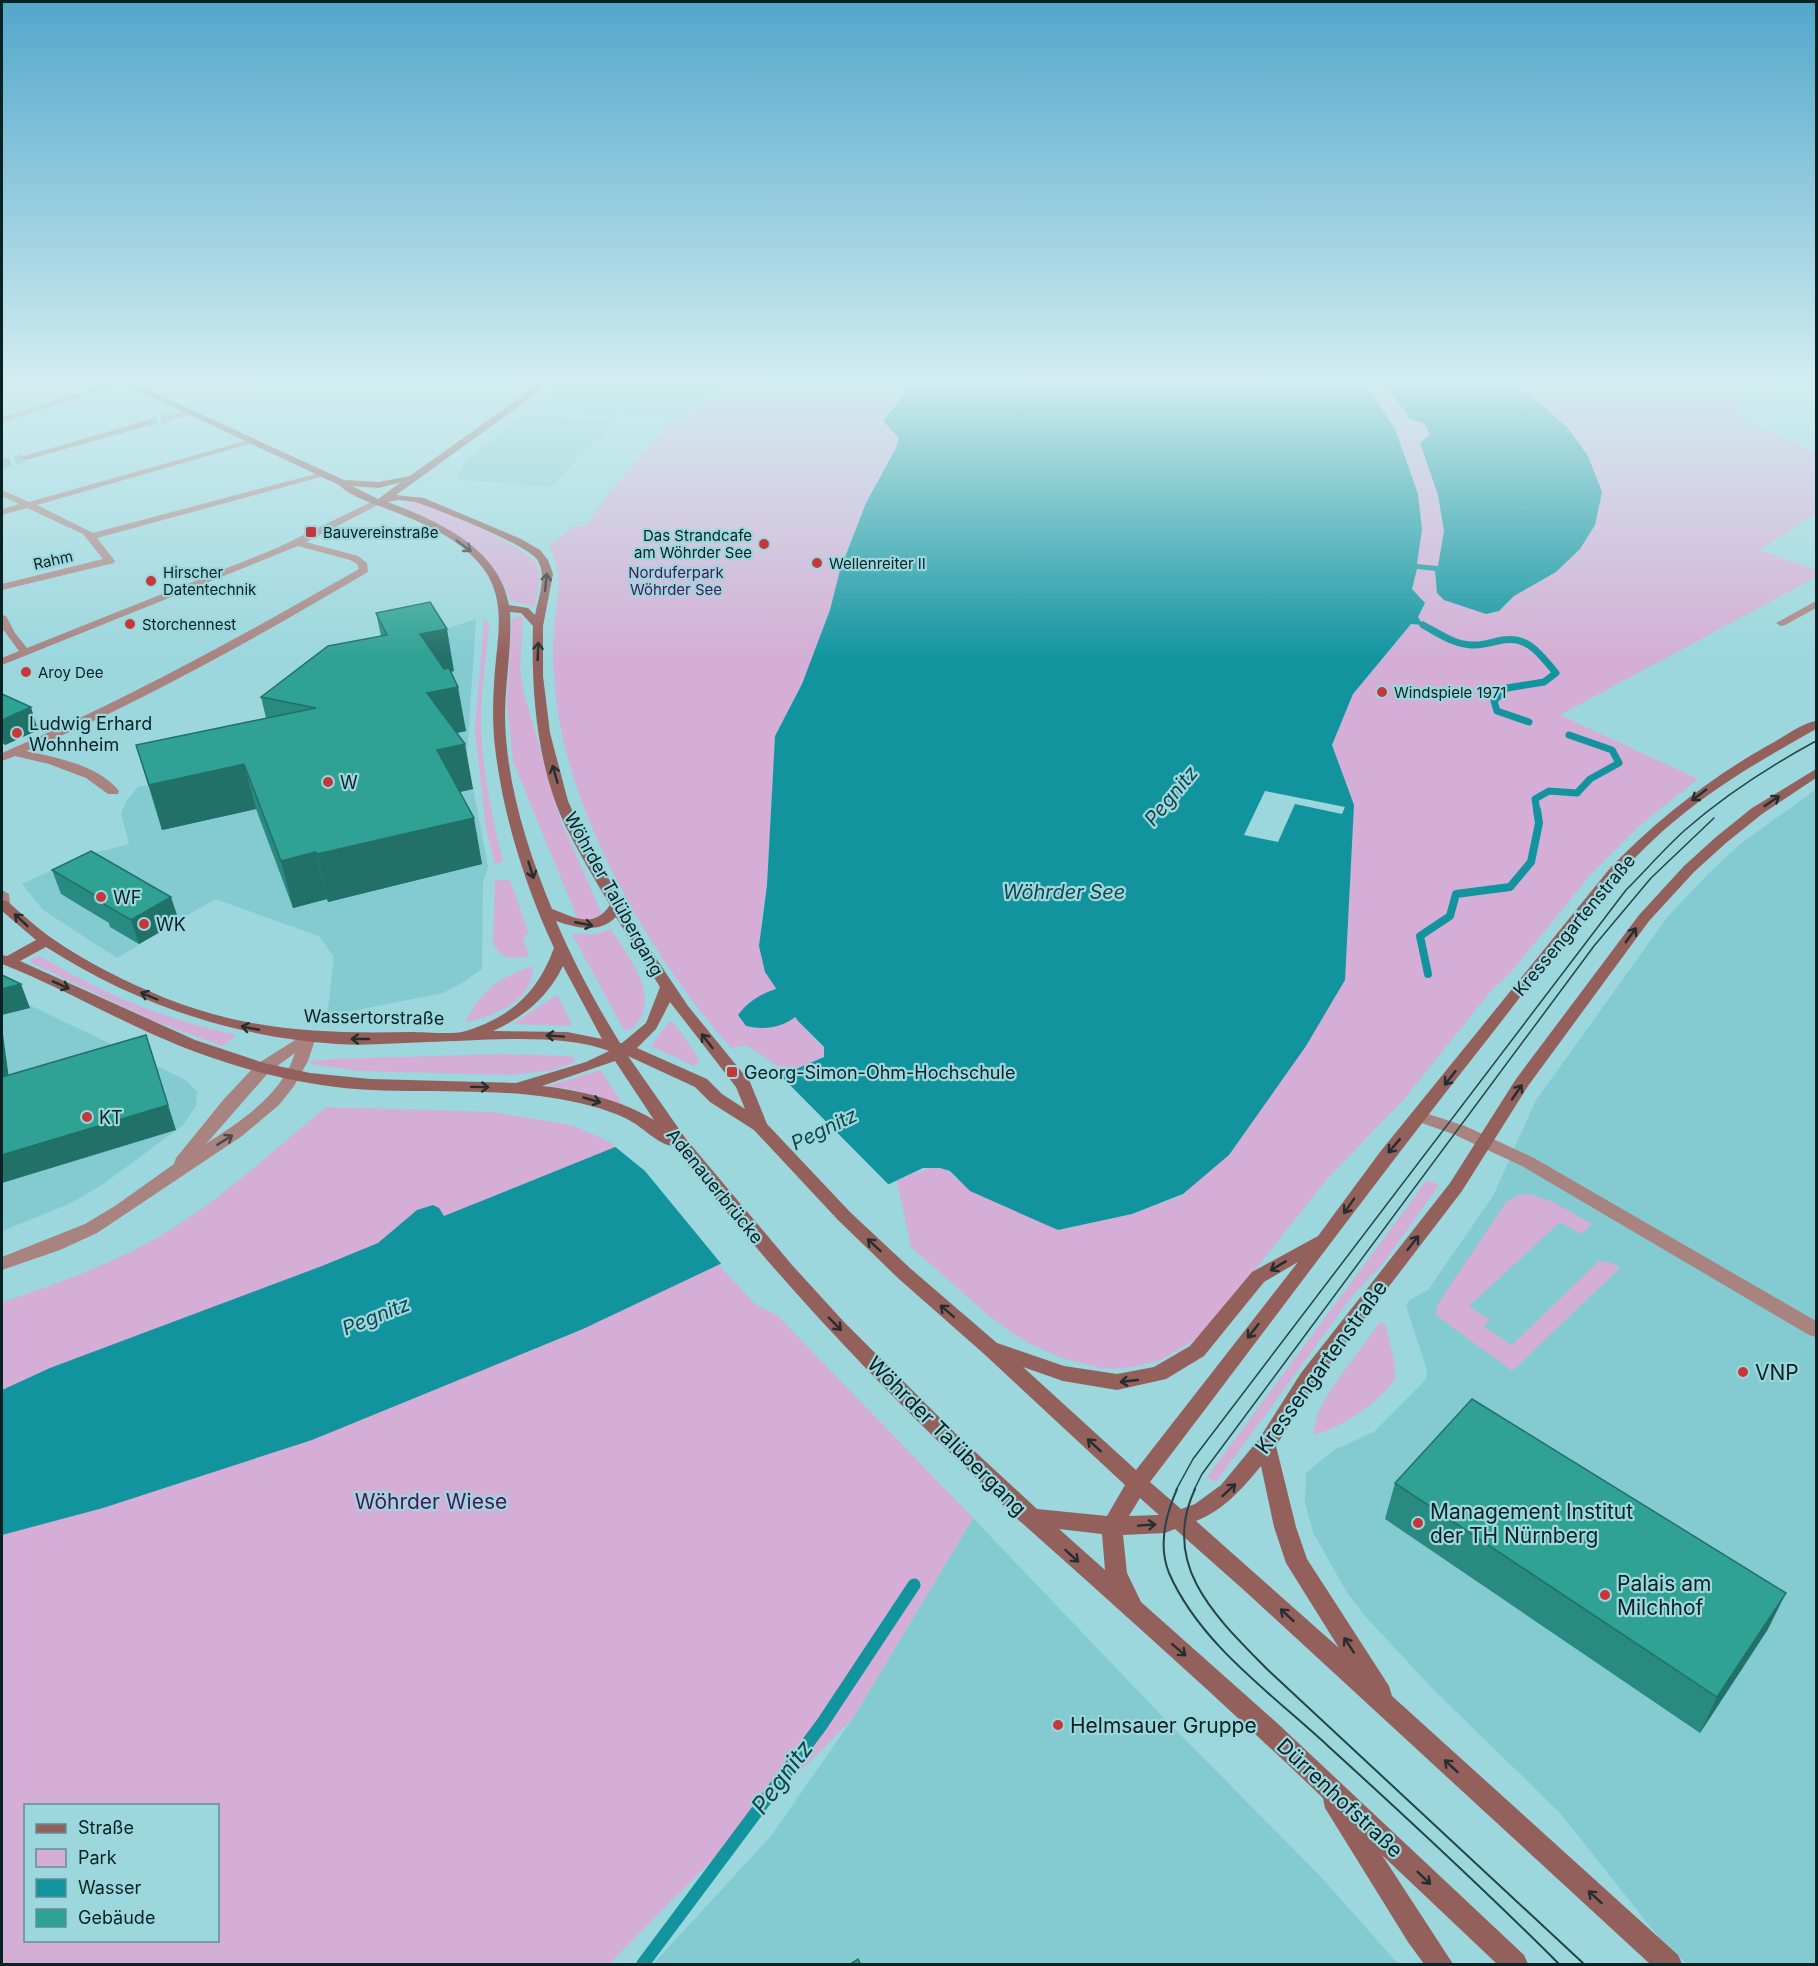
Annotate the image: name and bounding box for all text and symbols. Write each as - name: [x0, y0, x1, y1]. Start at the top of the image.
- place label: Bauvereinstraße: [323, 523, 439, 542]
- marker: Bauvereinstraße: [304, 525, 318, 539]
- place label: Das Strandcafe am Wöhrder See: [634, 526, 752, 562]
- marker: Das Strandcafe am Wöhrder See: [757, 537, 771, 551]
- one-way arrow: [456, 539, 472, 552]
- street label: Rahm: [31, 546, 75, 574]
- place label: Wellenreiter II: [829, 554, 926, 573]
- marker: Wellenreiter II: [810, 556, 824, 570]
- place label: Hirscher Datentechnik: [163, 563, 257, 599]
- park label: Norduferpark Wöhrder See: [628, 563, 724, 599]
- one-way arrow: [541, 573, 552, 593]
- marker: Hirscher Datentechnik: [144, 574, 158, 588]
- place label: Storchennest: [142, 615, 236, 634]
- marker: Storchennest: [123, 617, 137, 631]
- one-way arrow: [532, 642, 543, 662]
- place label: Aroy Dee: [38, 663, 103, 682]
- marker: Aroy Dee: [19, 665, 33, 679]
- place label: Windspiele 1971: [1394, 683, 1506, 702]
- marker: Windspiele 1971: [1375, 685, 1389, 699]
- place label: Ludwig Erhard Wohnheim: [29, 713, 152, 755]
- marker: Ludwig Erhard Wohnheim: [10, 726, 24, 740]
- water label: Pegnitz: [1139, 761, 1203, 831]
- one-way arrow: [549, 765, 560, 784]
- place label: W: [340, 772, 358, 793]
- marker: W: [321, 775, 335, 789]
- one-way arrow: [1692, 789, 1708, 802]
- one-way arrow: [1763, 795, 1780, 807]
- street label: Wöhrder Talübergang: [560, 808, 668, 980]
- street label: Kressengartenstraße: [1509, 850, 1639, 1000]
- one-way arrow: [526, 860, 537, 879]
- water label: Wöhrder See: [1003, 880, 1125, 904]
- place label: WF: [113, 887, 141, 908]
- marker: WF: [94, 890, 108, 904]
- one-way arrow: [14, 913, 29, 927]
- place label: WK: [156, 914, 186, 935]
- marker: WK: [137, 917, 151, 931]
- one-way arrow: [574, 919, 593, 930]
- one-way arrow: [1625, 927, 1638, 943]
- one-way arrow: [51, 980, 69, 992]
- one-way arrow: [140, 990, 159, 1001]
- street label: Wassertorstraße: [304, 1005, 444, 1029]
- one-way arrow: [241, 1022, 260, 1033]
- one-way arrow: [546, 1030, 566, 1041]
- one-way arrow: [351, 1033, 371, 1045]
- one-way arrow: [700, 1033, 713, 1049]
- place label: Georg-Simon-Ohm-Hochschule: [744, 1062, 1015, 1083]
- marker: Georg-Simon-Ohm-Hochschule: [725, 1065, 739, 1079]
- one-way arrow: [1444, 1069, 1457, 1085]
- one-way arrow: [470, 1082, 490, 1093]
- one-way arrow: [1511, 1084, 1523, 1101]
- one-way arrow: [582, 1095, 601, 1107]
- water label: Pegnitz: [787, 1103, 861, 1155]
- place label: KT: [99, 1107, 123, 1128]
- marker: KT: [80, 1110, 94, 1124]
- street label: Adenauerbrücke: [662, 1124, 768, 1248]
- one-way arrow: [216, 1134, 233, 1147]
- one-way arrow: [1387, 1138, 1400, 1154]
- one-way arrow: [1343, 1198, 1355, 1214]
- one-way arrow: [1406, 1235, 1419, 1251]
- one-way arrow: [867, 1238, 882, 1252]
- one-way arrow: [1270, 1260, 1287, 1272]
- street label: Kressengartenstraße: [1250, 1276, 1392, 1458]
- water label: Pegnitz: [339, 1292, 413, 1340]
- one-way arrow: [940, 1304, 955, 1318]
- one-way arrow: [828, 1316, 842, 1331]
- one-way arrow: [1247, 1323, 1260, 1339]
- street label: Wöhrder Talübergang: [862, 1351, 1032, 1521]
- place label: VNP: [1755, 1360, 1799, 1385]
- marker: VNP: [1736, 1365, 1750, 1379]
- one-way arrow: [1119, 1376, 1139, 1387]
- one-way arrow: [1087, 1438, 1102, 1452]
- one-way arrow: [1221, 1483, 1236, 1497]
- park label: Wöhrder Wiese: [355, 1489, 507, 1514]
- place label: Management Institut der TH Nürnberg: [1430, 1499, 1633, 1548]
- marker: Management Institut der TH Nürnberg: [1411, 1516, 1425, 1530]
- one-way arrow: [1136, 1520, 1156, 1531]
- one-way arrow: [1064, 1549, 1079, 1563]
- place label: Palais am Milchhof: [1617, 1571, 1711, 1620]
- marker: Palais am Milchhof: [1598, 1588, 1612, 1602]
- one-way arrow: [1280, 1608, 1295, 1622]
- one-way arrow: [1343, 1637, 1355, 1653]
- one-way arrow: [1172, 1643, 1187, 1657]
- place label: Helmsauer Gruppe: [1070, 1713, 1257, 1738]
- marker: Helmsauer Gruppe: [1051, 1718, 1065, 1732]
- street label: Dürrenhofstraße: [1272, 1733, 1408, 1863]
- water label: Pegnitz: [745, 1734, 819, 1820]
- one-way arrow: [1444, 1759, 1459, 1773]
- legend: [24, 1804, 219, 1942]
- text: Straße: [78, 1817, 134, 1838]
- text: Park: [78, 1847, 117, 1868]
- one-way arrow: [1417, 1871, 1432, 1886]
- text: Wasser: [78, 1877, 141, 1898]
- one-way arrow: [1588, 1890, 1603, 1904]
- text: Gebäude: [78, 1907, 155, 1928]

